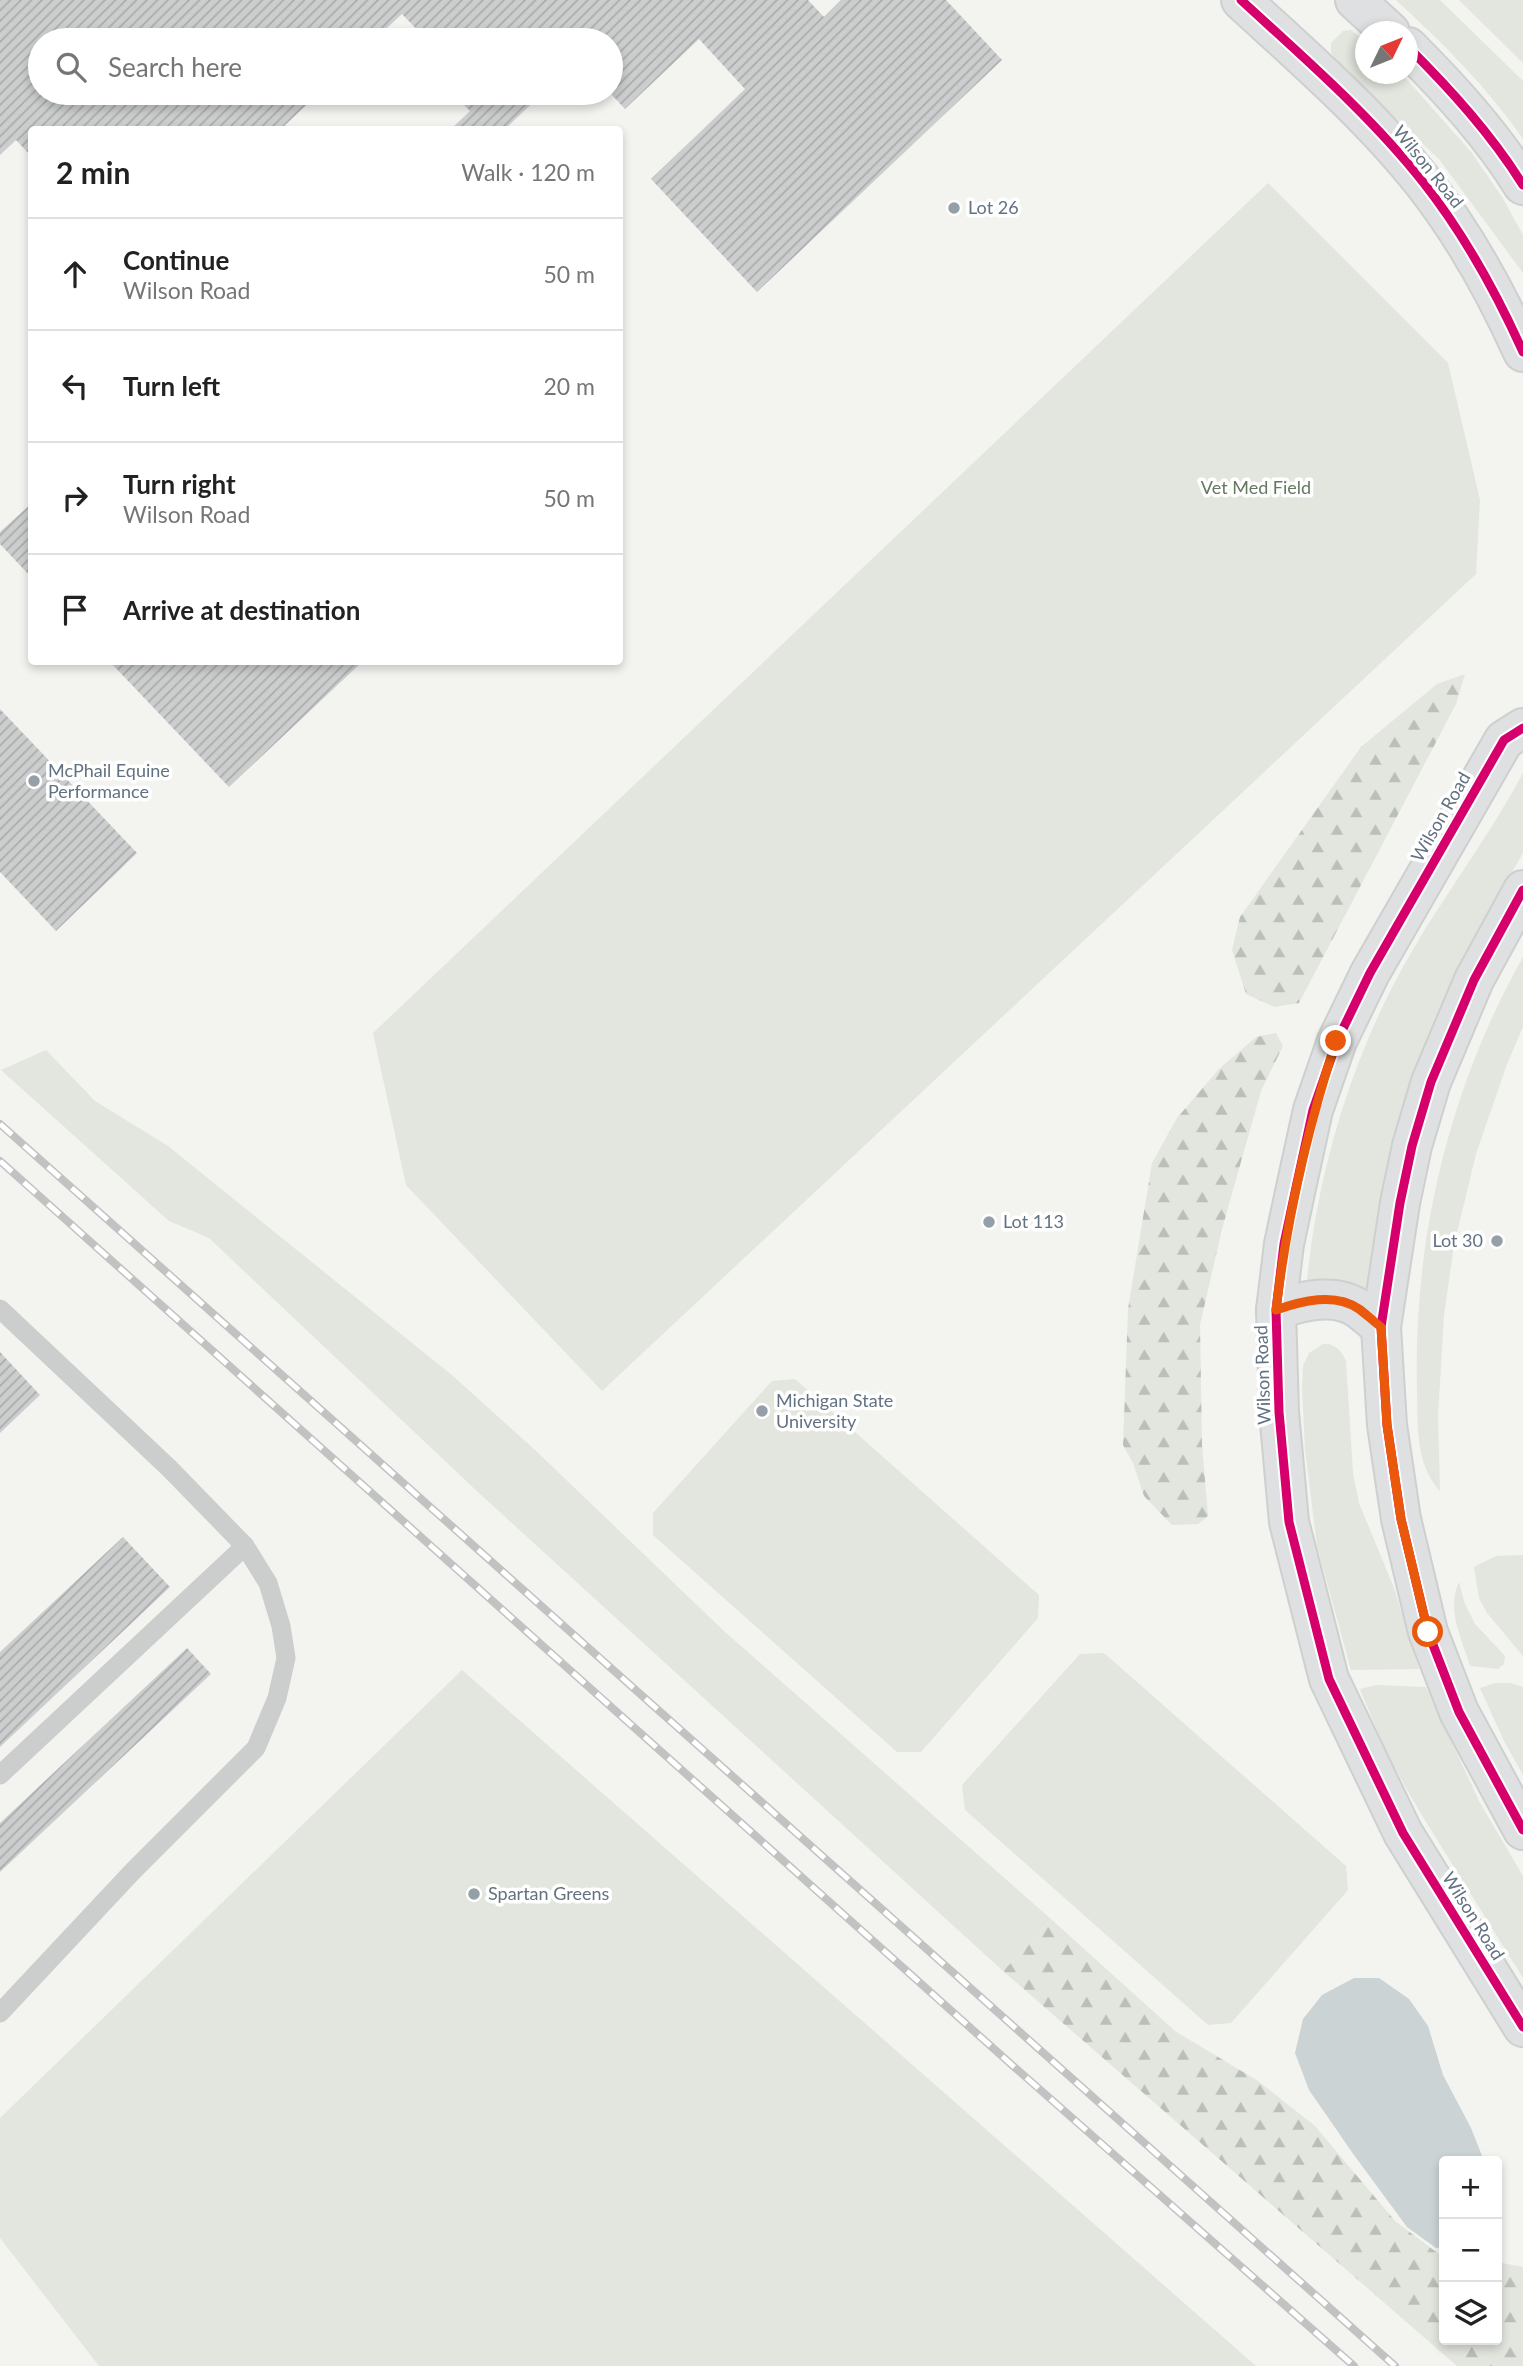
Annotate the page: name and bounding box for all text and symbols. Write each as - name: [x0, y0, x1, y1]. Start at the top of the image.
- north arrow: [1355, 21, 1418, 84]
- search box: [28, 28, 623, 105]
- icon: search: [52, 48, 90, 86]
- text: Search here: [108, 51, 242, 83]
- street label: Wilson Road: [1389, 121, 1469, 212]
- text: 2 min: [56, 154, 130, 190]
- text: Walk · 120 m: [461, 158, 595, 186]
- place label: Lot 26: [968, 196, 1019, 218]
- marker: Lot 26: [946, 200, 962, 216]
- text: Continue: [123, 244, 229, 276]
- icon: ahead: [56, 255, 94, 293]
- text: 50 m: [544, 260, 595, 288]
- text: Wilson Road: [123, 276, 250, 304]
- icon: left: [56, 367, 94, 405]
- text: Turn left: [123, 370, 220, 402]
- text: 20 m: [544, 372, 595, 400]
- text: Turn right: [123, 468, 236, 500]
- park label: Vet Med Field: [1201, 476, 1311, 498]
- icon: right: [56, 479, 94, 517]
- text: 50 m: [544, 484, 595, 512]
- text: Wilson Road: [123, 500, 250, 528]
- icon: arrive: [56, 591, 94, 629]
- text: Arrive at destination: [123, 594, 360, 626]
- place label: McPhail Equine Performance: [48, 759, 170, 802]
- street label: Wilson Road: [1406, 768, 1475, 865]
- marker: McPhail Equine Performance: [26, 773, 42, 789]
- route end: [1320, 1025, 1351, 1056]
- place label: Lot 113: [1003, 1210, 1064, 1232]
- marker: Lot 113: [981, 1214, 997, 1230]
- place label: Lot 30: [1432, 1229, 1483, 1251]
- marker: Lot 30: [1489, 1233, 1505, 1249]
- street label: Wilson Road: [1249, 1325, 1275, 1425]
- place label: Michigan State University: [776, 1389, 893, 1432]
- marker: Michigan State University: [754, 1403, 770, 1419]
- route start: [1412, 1616, 1443, 1647]
- street label: Wilson Road: [1438, 1867, 1510, 1964]
- place label: Spartan Greens: [488, 1882, 609, 1904]
- marker: Spartan Greens: [466, 1886, 482, 1902]
- map controls: [1439, 2156, 1502, 2345]
- button: +: [1439, 2156, 1502, 2219]
- button: −: [1439, 2219, 1502, 2282]
- button: layers: [1439, 2282, 1502, 2345]

